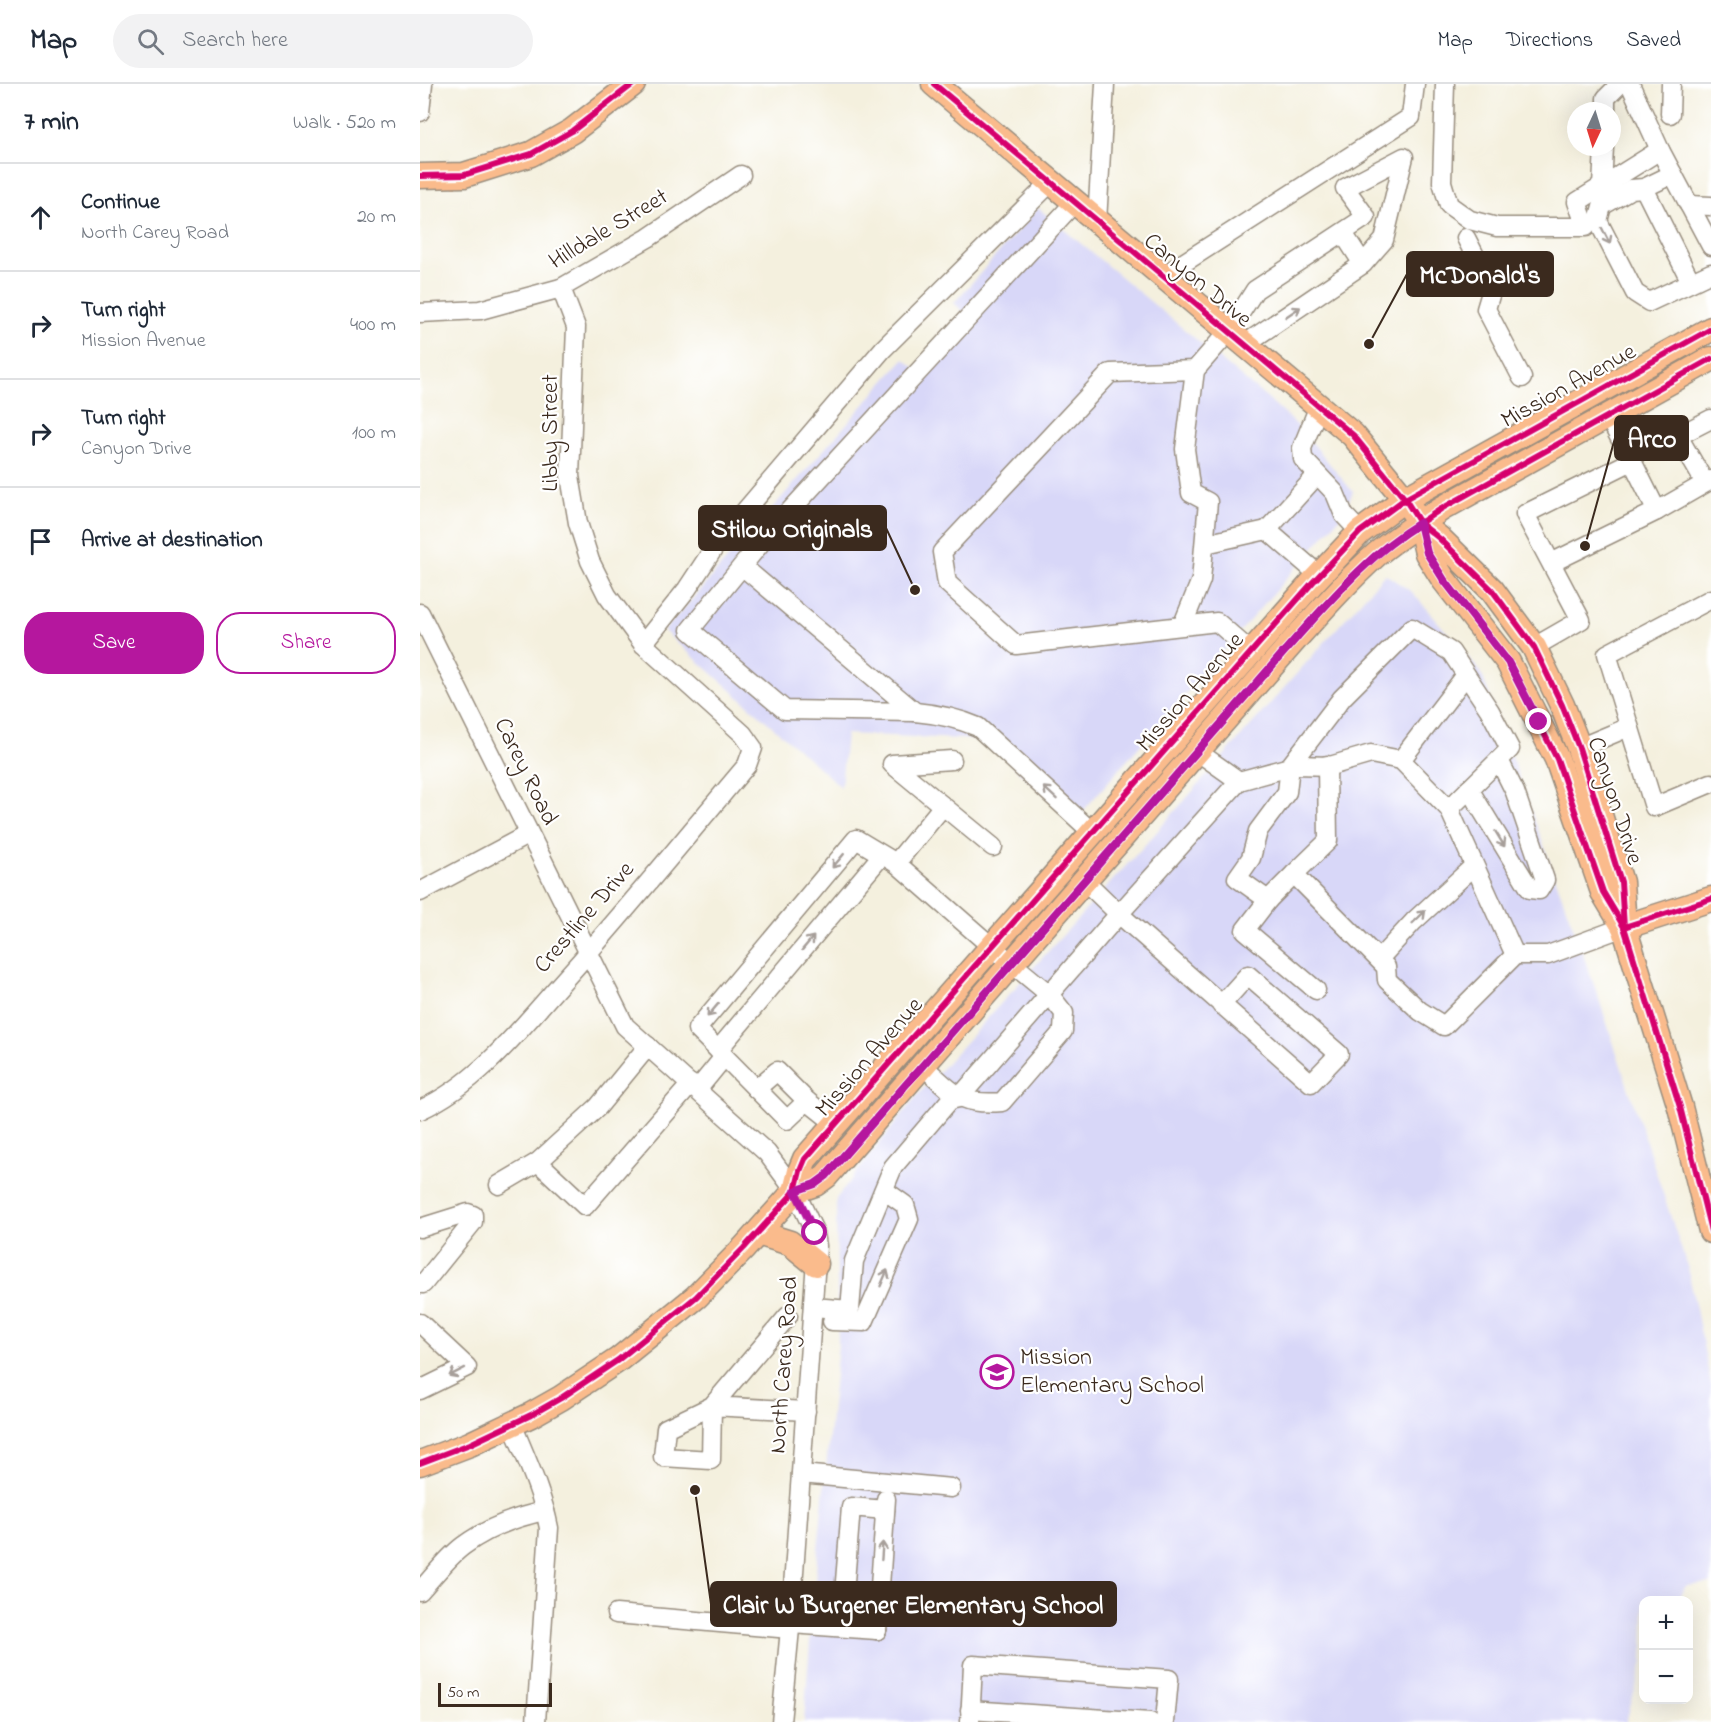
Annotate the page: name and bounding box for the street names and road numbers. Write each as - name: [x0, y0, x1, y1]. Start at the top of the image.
- street label: Hilldale Street: [543, 180, 675, 280]
- street label: Canyon Drive: [1134, 225, 1259, 338]
- street label: Mission Avenue: [1495, 335, 1643, 439]
- street label: Libby Street: [534, 374, 570, 492]
- street label: Mission Avenue: [1129, 625, 1253, 761]
- street label: Carey Road: [483, 712, 566, 833]
- street label: Canyon Drive: [1576, 733, 1651, 870]
- street label: Crestline Drive: [526, 854, 644, 982]
- street label: Mission Avenue: [808, 990, 932, 1126]
- street label: North Carey Road: [761, 1275, 810, 1455]

